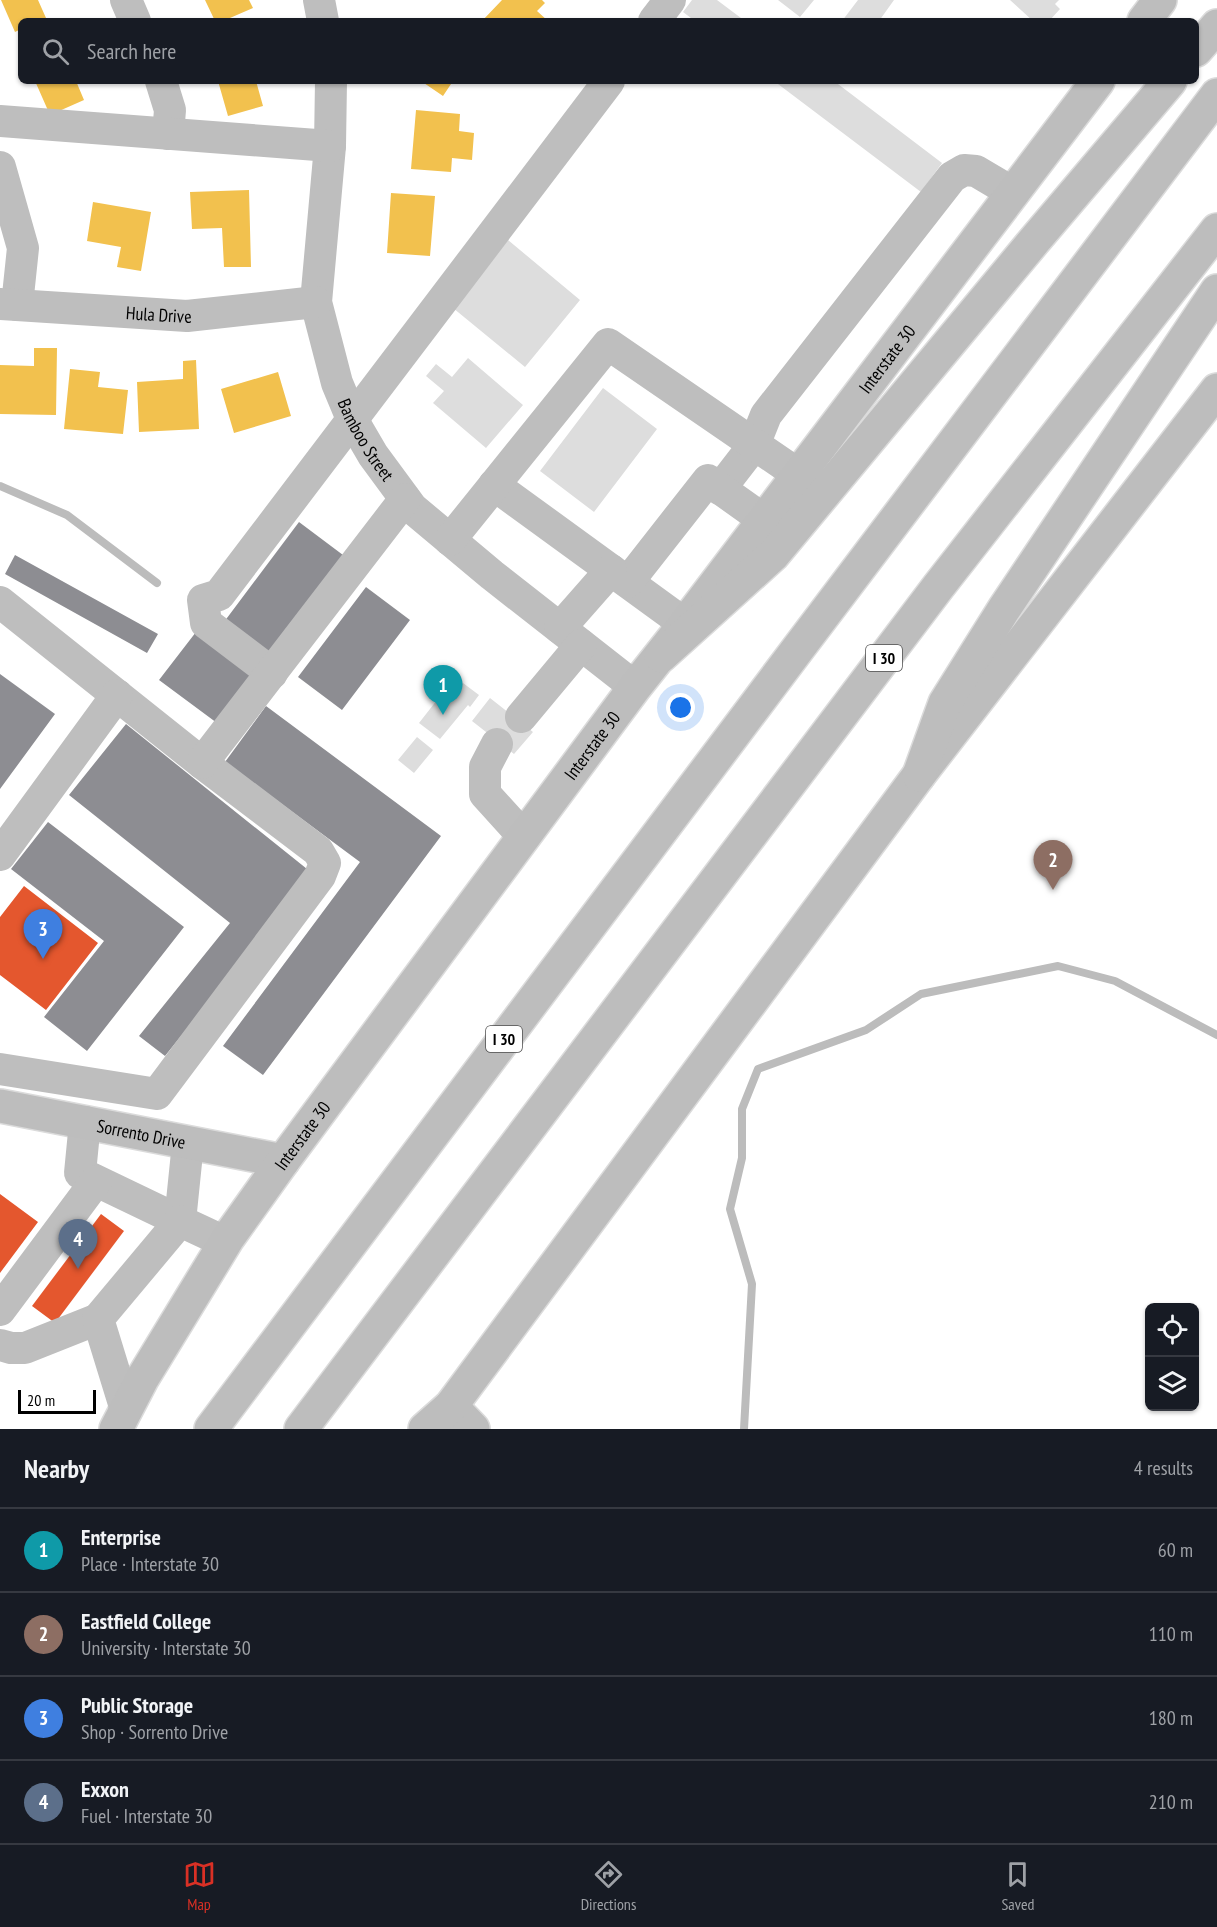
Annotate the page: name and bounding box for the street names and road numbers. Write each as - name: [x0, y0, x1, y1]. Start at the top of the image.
- street label: Hula Drive: [125, 301, 193, 328]
- street label: Interstate 30: [853, 320, 920, 398]
- street label: Bamboo Street: [333, 395, 399, 485]
- road number: I 30: [866, 645, 902, 671]
- street label: Interstate 30: [559, 706, 625, 784]
- road number: I 30: [486, 1026, 522, 1052]
- street label: Interstate 30: [269, 1097, 335, 1174]
- street label: Sorrento Drive: [95, 1114, 188, 1153]

